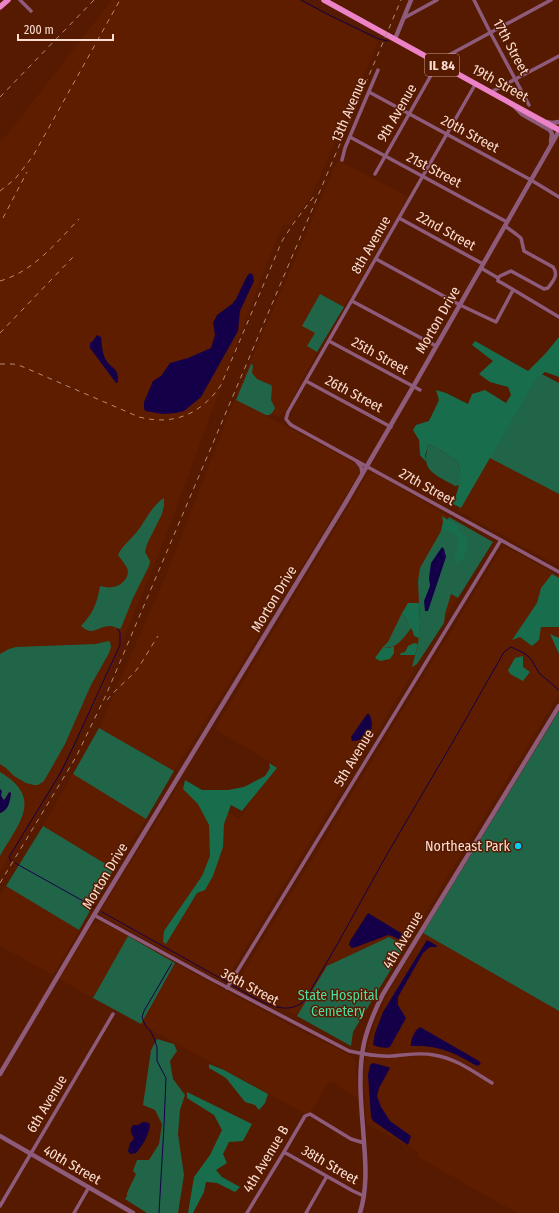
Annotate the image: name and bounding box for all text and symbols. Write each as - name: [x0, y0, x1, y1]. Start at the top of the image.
- scale bar: [18, 16, 113, 42]
- street label: 17th Street: [489, 16, 533, 78]
- text: 200 m: [24, 23, 54, 37]
- road number: IL 84: [425, 54, 459, 76]
- street label: 19th Street: [469, 61, 532, 106]
- street label: 13th Avenue: [328, 75, 370, 145]
- street label: 9th Avenue: [374, 81, 420, 145]
- street label: 20th Street: [438, 112, 502, 157]
- street label: 21st Street: [404, 149, 465, 192]
- street label: 22nd Street: [413, 208, 479, 254]
- street label: 8th Avenue: [348, 213, 394, 277]
- street label: Morton Drive: [412, 284, 464, 356]
- street label: 25th Street: [349, 333, 412, 379]
- street label: 26th Street: [322, 372, 386, 416]
- street label: 27th Street: [396, 465, 458, 510]
- street label: Morton Drive: [248, 563, 300, 635]
- street label: 5th Avenue: [330, 726, 378, 790]
- place label: Northeast Park: [425, 838, 510, 855]
- street label: Morton Drive: [79, 840, 131, 912]
- marker: Northeast Park: [513, 841, 523, 851]
- street label: 4th Avenue: [379, 908, 427, 972]
- street label: 36th Street: [218, 965, 282, 1009]
- park label: State Hospital Cemetery: [298, 987, 379, 1020]
- street label: 6th Avenue: [23, 1072, 71, 1136]
- street label: 4th Avenue B: [239, 1122, 293, 1196]
- street label: 40th Street: [40, 1142, 104, 1189]
- street label: 38th Street: [298, 1142, 362, 1188]

